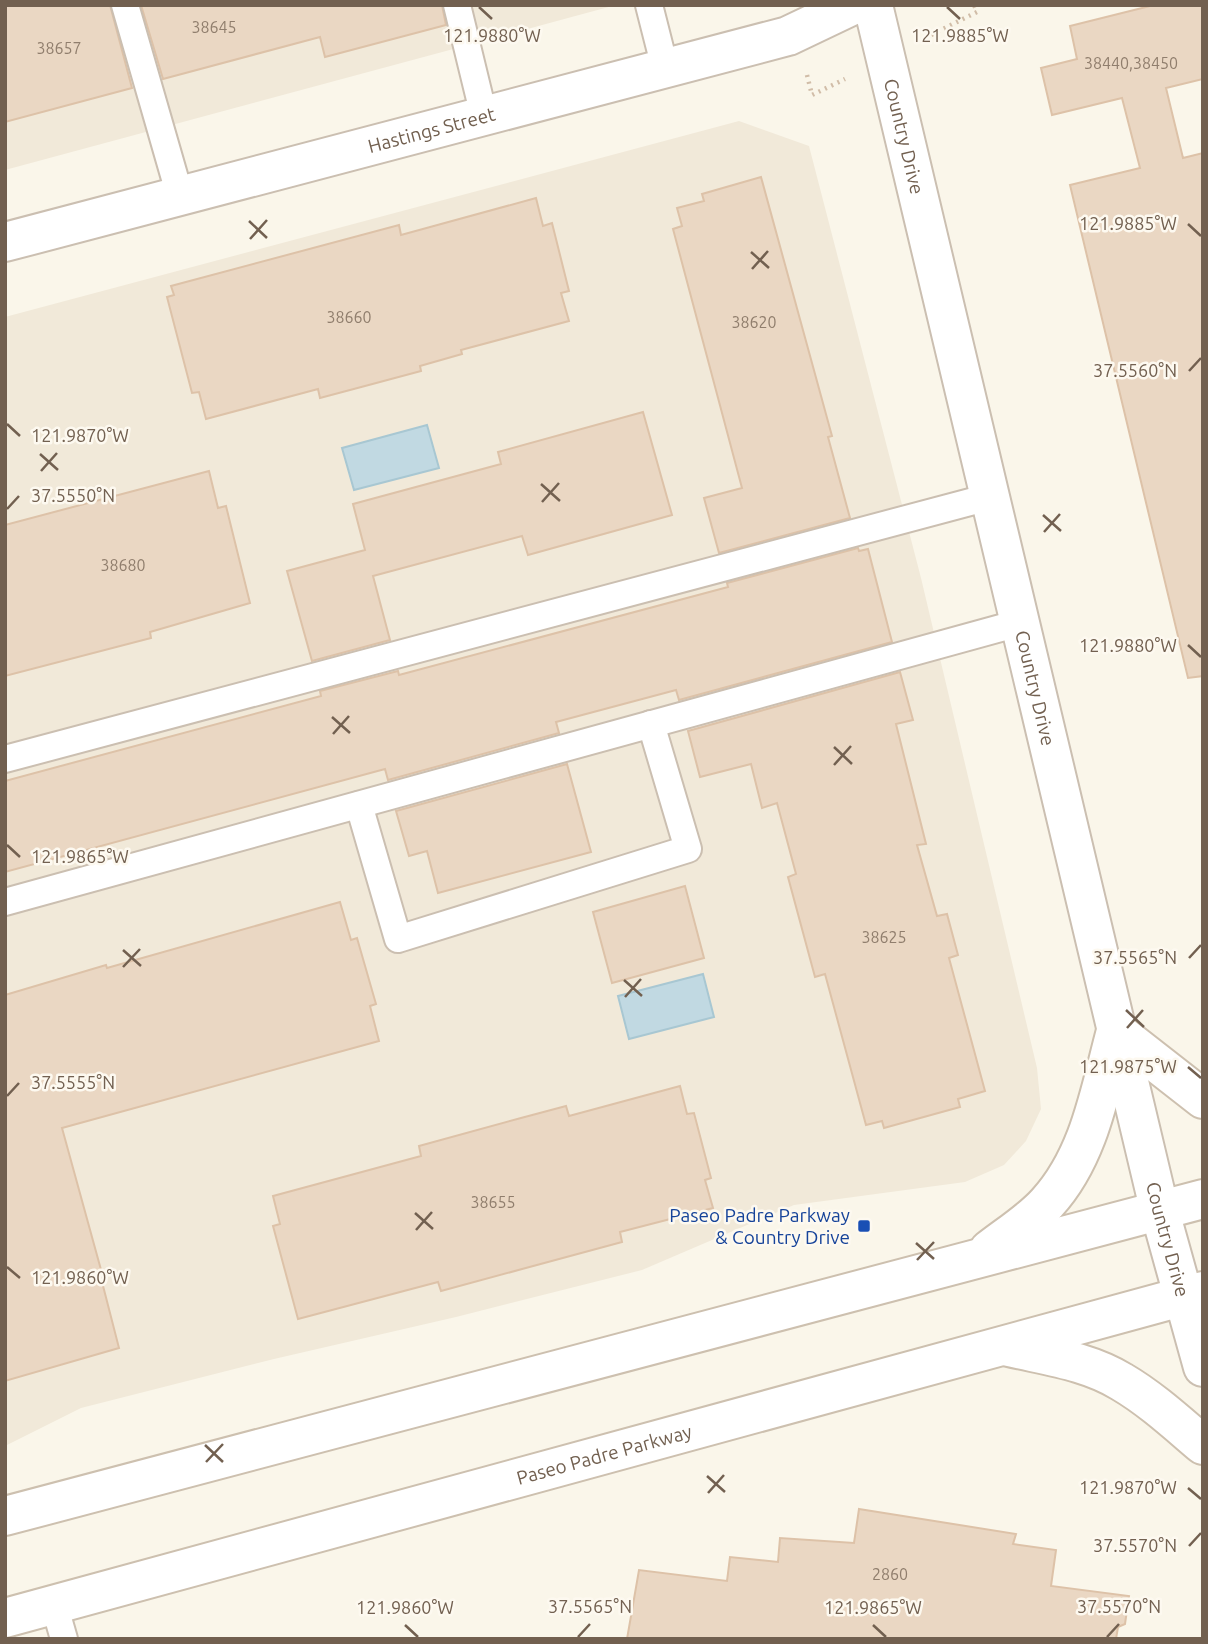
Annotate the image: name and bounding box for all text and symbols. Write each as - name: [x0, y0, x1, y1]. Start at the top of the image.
- house number: 38645: [191, 18, 237, 36]
- text: 121.9880°W: [443, 25, 541, 45]
- text: 121.9885°W: [911, 25, 1009, 45]
- house number: 38657: [36, 39, 82, 57]
- house number: 38440,38450: [1084, 54, 1178, 72]
- street label: Country Drive: [880, 76, 929, 196]
- street label: Hastings Street: [365, 102, 498, 157]
- text: 121.9885°W: [1079, 213, 1177, 233]
- house number: 38660: [326, 308, 372, 326]
- house number: 38620: [731, 313, 777, 331]
- text: 37.5560°N: [1093, 360, 1177, 380]
- text: 121.9870°W: [31, 425, 129, 445]
- text: 37.5550°N: [31, 485, 115, 505]
- house number: 38680: [100, 556, 146, 574]
- street label: Country Drive: [1011, 628, 1060, 748]
- text: 121.9880°W: [1079, 635, 1177, 655]
- text: 121.9865°W: [31, 846, 129, 866]
- house number: 38625: [861, 928, 907, 946]
- text: 37.5565°N: [1093, 947, 1177, 967]
- text: 121.9875°W: [1079, 1056, 1177, 1076]
- text: 37.5555°N: [31, 1072, 115, 1092]
- street label: Country Drive: [1142, 1180, 1194, 1299]
- house number: 38655: [470, 1193, 516, 1211]
- place label: Paseo Padre Parkway & Country Drive: [669, 1204, 850, 1248]
- marker: Paseo Padre Parkway & Country Drive: [856, 1218, 872, 1234]
- text: 121.9860°W: [31, 1267, 129, 1287]
- street label: Paseo Padre Parkway: [514, 1420, 694, 1489]
- text: 121.9870°W: [1079, 1477, 1177, 1497]
- text: 37.5570°N: [1093, 1535, 1177, 1555]
- house number: 2860: [872, 1565, 908, 1583]
- text: 37.5565°N: [548, 1596, 632, 1616]
- text: 37.5570°N: [1077, 1596, 1161, 1616]
- text: 121.9860°W: [356, 1597, 454, 1617]
- text: 121.9865°W: [824, 1597, 922, 1617]

